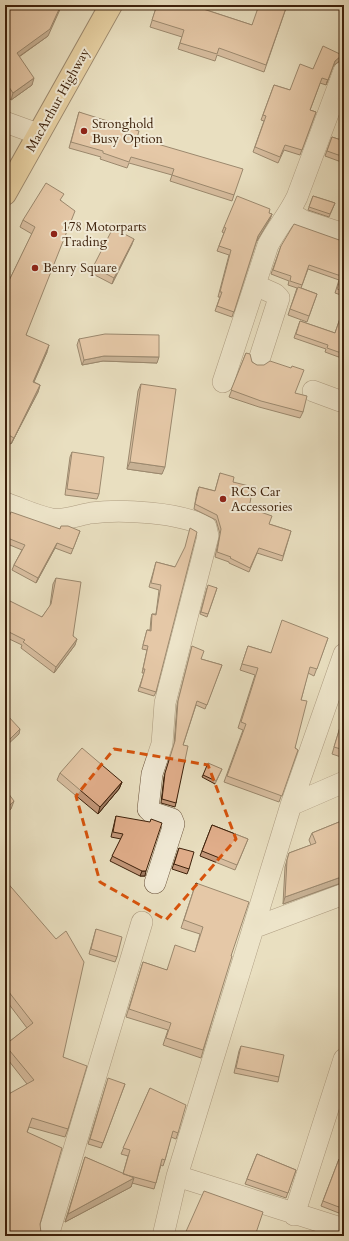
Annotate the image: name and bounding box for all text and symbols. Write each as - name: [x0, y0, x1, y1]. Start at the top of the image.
- street label: MacArthur Highway: [22, 45, 94, 155]
- place label: Stronghold Busy Option: [92, 115, 164, 148]
- marker: Stronghold Busy Option: [79, 126, 89, 136]
- place label: 178 Motorparts Trading: [62, 218, 146, 251]
- marker: 178 Motorparts Trading: [49, 229, 59, 239]
- place label: Benry Square: [43, 259, 117, 277]
- marker: Benry Square: [30, 263, 40, 273]
- place label: RCS Car Accessories: [231, 483, 292, 516]
- marker: RCS Car Accessories: [218, 494, 228, 504]

